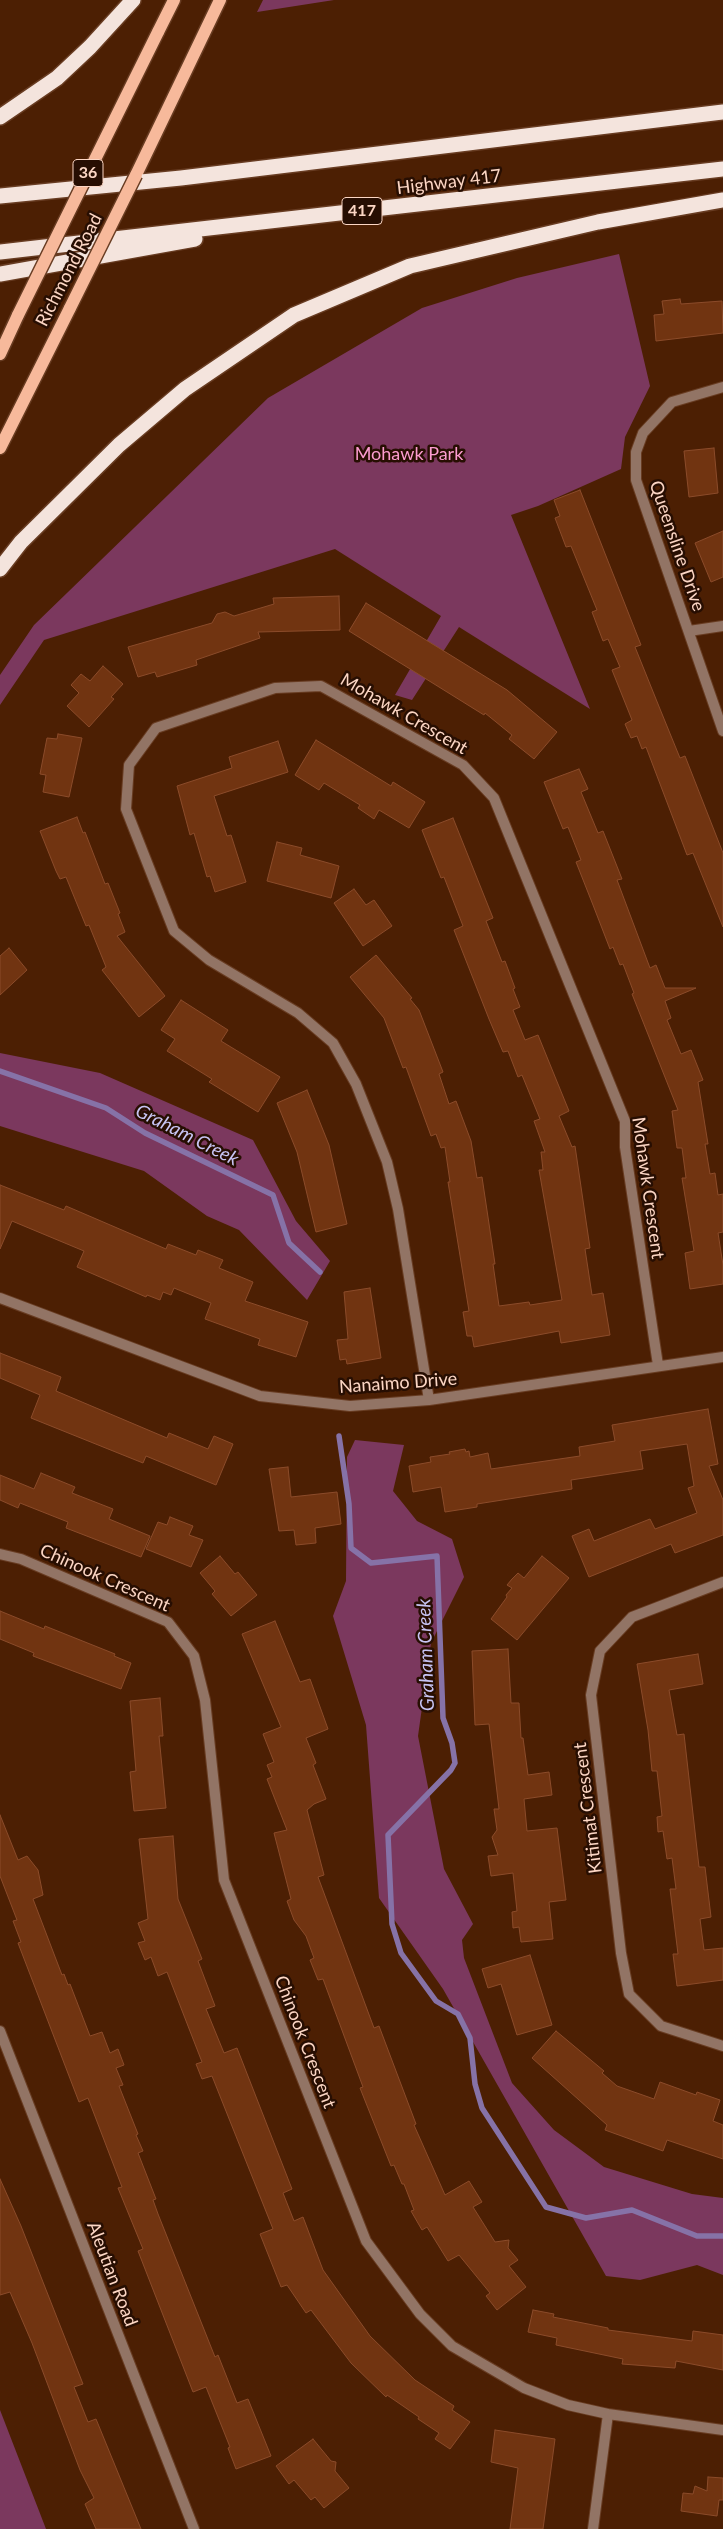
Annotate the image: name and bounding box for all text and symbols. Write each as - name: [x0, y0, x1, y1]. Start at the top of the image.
- road number: 36: [73, 160, 103, 187]
- street label: Highway 417: [395, 165, 503, 199]
- road number: 417: [342, 198, 382, 225]
- street label: Richmond Road: [31, 210, 107, 330]
- park label: Mohawk Park: [355, 443, 463, 465]
- street label: Queensline Drive: [645, 478, 709, 614]
- street label: Mohawk Crescent: [337, 669, 471, 759]
- water label: Graham Creek: [132, 1099, 242, 1171]
- street label: Mohawk Crescent: [627, 1116, 669, 1260]
- street label: Nanaimo Drive: [338, 1368, 458, 1398]
- street label: Chinook Crescent: [36, 1540, 174, 1616]
- water label: Graham Creek: [413, 1598, 439, 1712]
- street label: Kitimat Crescent: [569, 1741, 607, 1875]
- street label: Chinook Crescent: [270, 1973, 340, 2111]
- street label: Aleutian Road: [82, 2219, 142, 2329]

